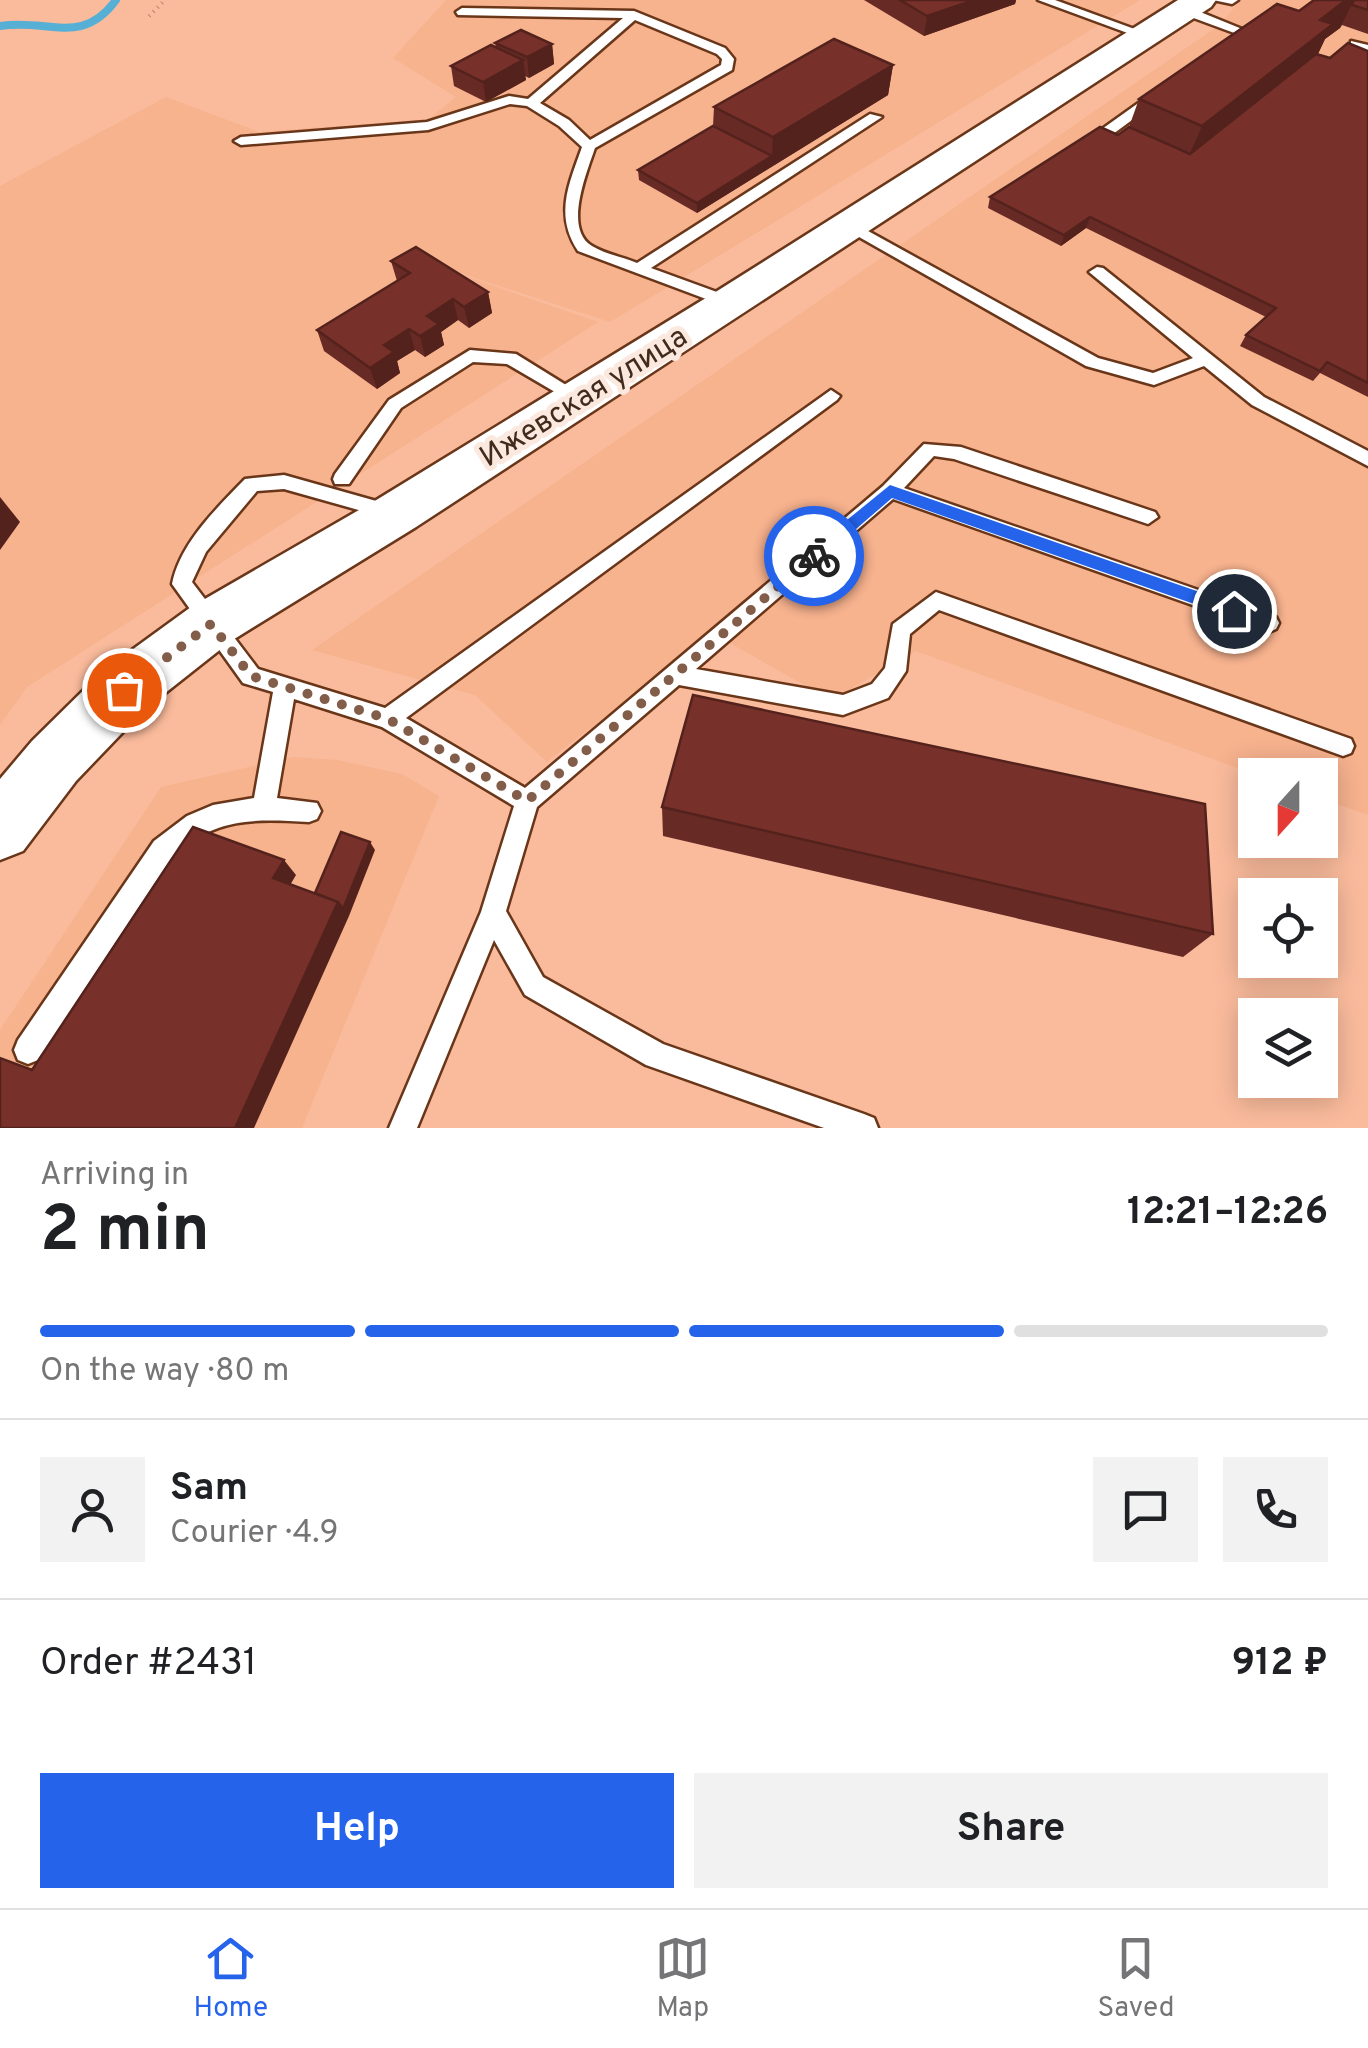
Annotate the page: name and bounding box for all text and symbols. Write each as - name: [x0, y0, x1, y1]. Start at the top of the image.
- street label: Ижевская улица: [474, 319, 695, 477]
- courier: [764, 506, 864, 606]
- icon: bike: [787, 529, 842, 584]
- pin: [1192, 569, 1277, 654]
- icon: home: [1207, 584, 1262, 639]
- pin: [82, 648, 167, 733]
- icon: bag: [97, 663, 152, 718]
- north arrow: [1238, 758, 1338, 858]
- map controls: [1238, 758, 1338, 1098]
- button: locate: [1238, 878, 1338, 978]
- button: layers: [1238, 998, 1338, 1098]
- text: Arriving in: [40, 1156, 189, 1196]
- text: 12:21–12:26: [1127, 1189, 1328, 1238]
- text: 2 min: [40, 1192, 210, 1274]
- text: On the way · 80 m: [40, 1352, 289, 1392]
- button: person: [40, 1457, 145, 1562]
- button: chat: [1093, 1457, 1198, 1562]
- button: phone: [1223, 1457, 1328, 1562]
- text: Sam: [170, 1465, 248, 1514]
- text: Courier · 4.9: [170, 1514, 339, 1554]
- text: Order #2431: [40, 1640, 257, 1689]
- text: 912 ₽: [1232, 1640, 1328, 1689]
- button: Help: [40, 1773, 674, 1888]
- button: Share: [694, 1773, 1328, 1888]
- tab: Home: [194, 1931, 268, 2027]
- tab: Map: [655, 1931, 710, 2027]
- tab: Saved: [1097, 1931, 1174, 2027]

